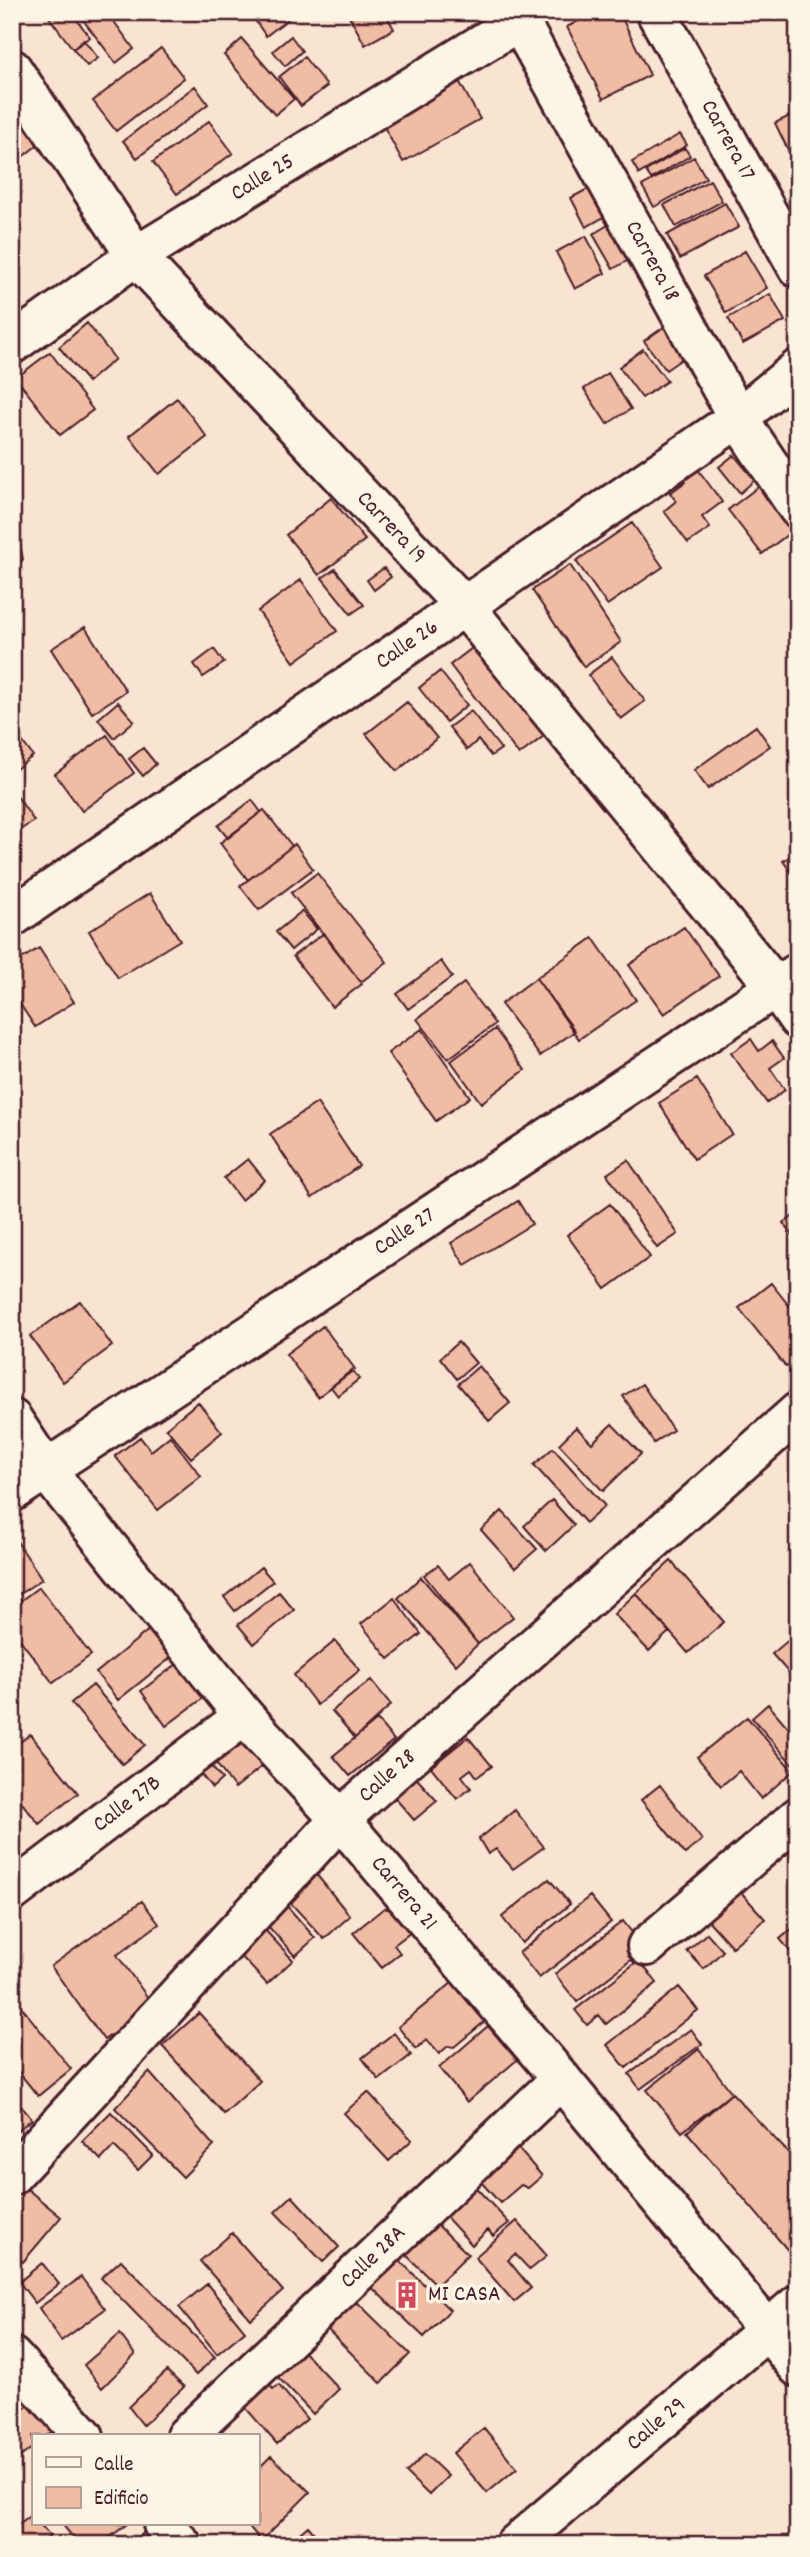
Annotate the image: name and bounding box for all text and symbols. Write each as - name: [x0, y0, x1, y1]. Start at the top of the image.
- street label: Carrera 17: [692, 94, 763, 187]
- street label: Calle 25: [225, 146, 301, 210]
- street label: Carrera 18: [616, 215, 687, 308]
- street label: Carrera 19: [348, 484, 434, 572]
- street label: Calle 26: [369, 612, 446, 679]
- street label: Calle 27: [368, 1200, 442, 1265]
- street label: Calle 28: [351, 1742, 424, 1811]
- street label: Calle 27B: [86, 1768, 169, 1841]
- street label: Carrera 21: [362, 1849, 445, 1938]
- street label: Calle 28A: [333, 2218, 414, 2297]
- place label: MI CASA: [428, 2279, 501, 2312]
- building icon: MI CASA: [392, 2280, 422, 2310]
- street label: Calle 29: [620, 2389, 694, 2459]
- legend: [32, 2434, 259, 2526]
- text: Calle: [94, 2451, 133, 2481]
- text: Edificio: [94, 2485, 149, 2515]

